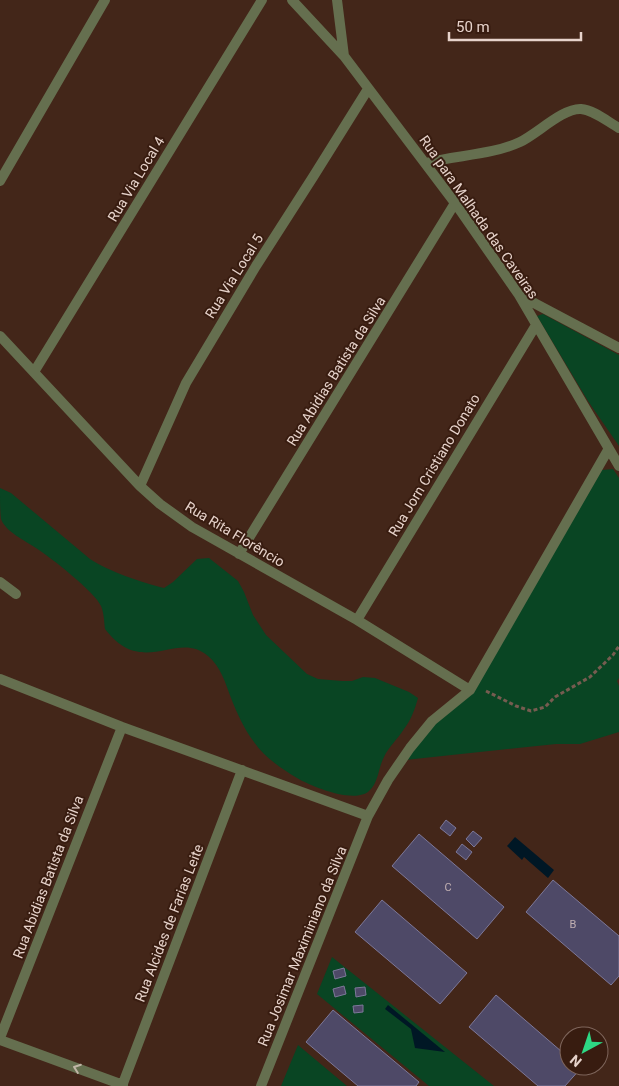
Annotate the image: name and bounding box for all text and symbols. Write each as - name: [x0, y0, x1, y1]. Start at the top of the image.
- scale bar: [449, 10, 582, 42]
- text: 50 m: [456, 18, 490, 36]
- street label: Rua para Malhada das Caveiras: [416, 132, 542, 302]
- street label: Rua Via Local 4: [104, 134, 168, 224]
- street label: Rua Via Local 5: [202, 231, 266, 321]
- street label: Rua Abidias Batista da Silva: [283, 293, 389, 449]
- street label: Rua Jorn Cristiano Donato: [385, 391, 483, 539]
- street label: Rua Rita Florêncio: [183, 498, 287, 570]
- street label: Rua Abidias Batista da Silva: [10, 793, 86, 961]
- street label: Rua Alcides de Farias Leite: [132, 842, 206, 1004]
- street label: Rua Josimar Maximiniano da Silva: [254, 844, 350, 1048]
- house number: C: [444, 881, 452, 894]
- house number: B: [570, 918, 577, 931]
- north arrow: [559, 1026, 609, 1076]
- text: N: [567, 1052, 585, 1070]
- one-way arrow: [73, 1064, 82, 1074]

